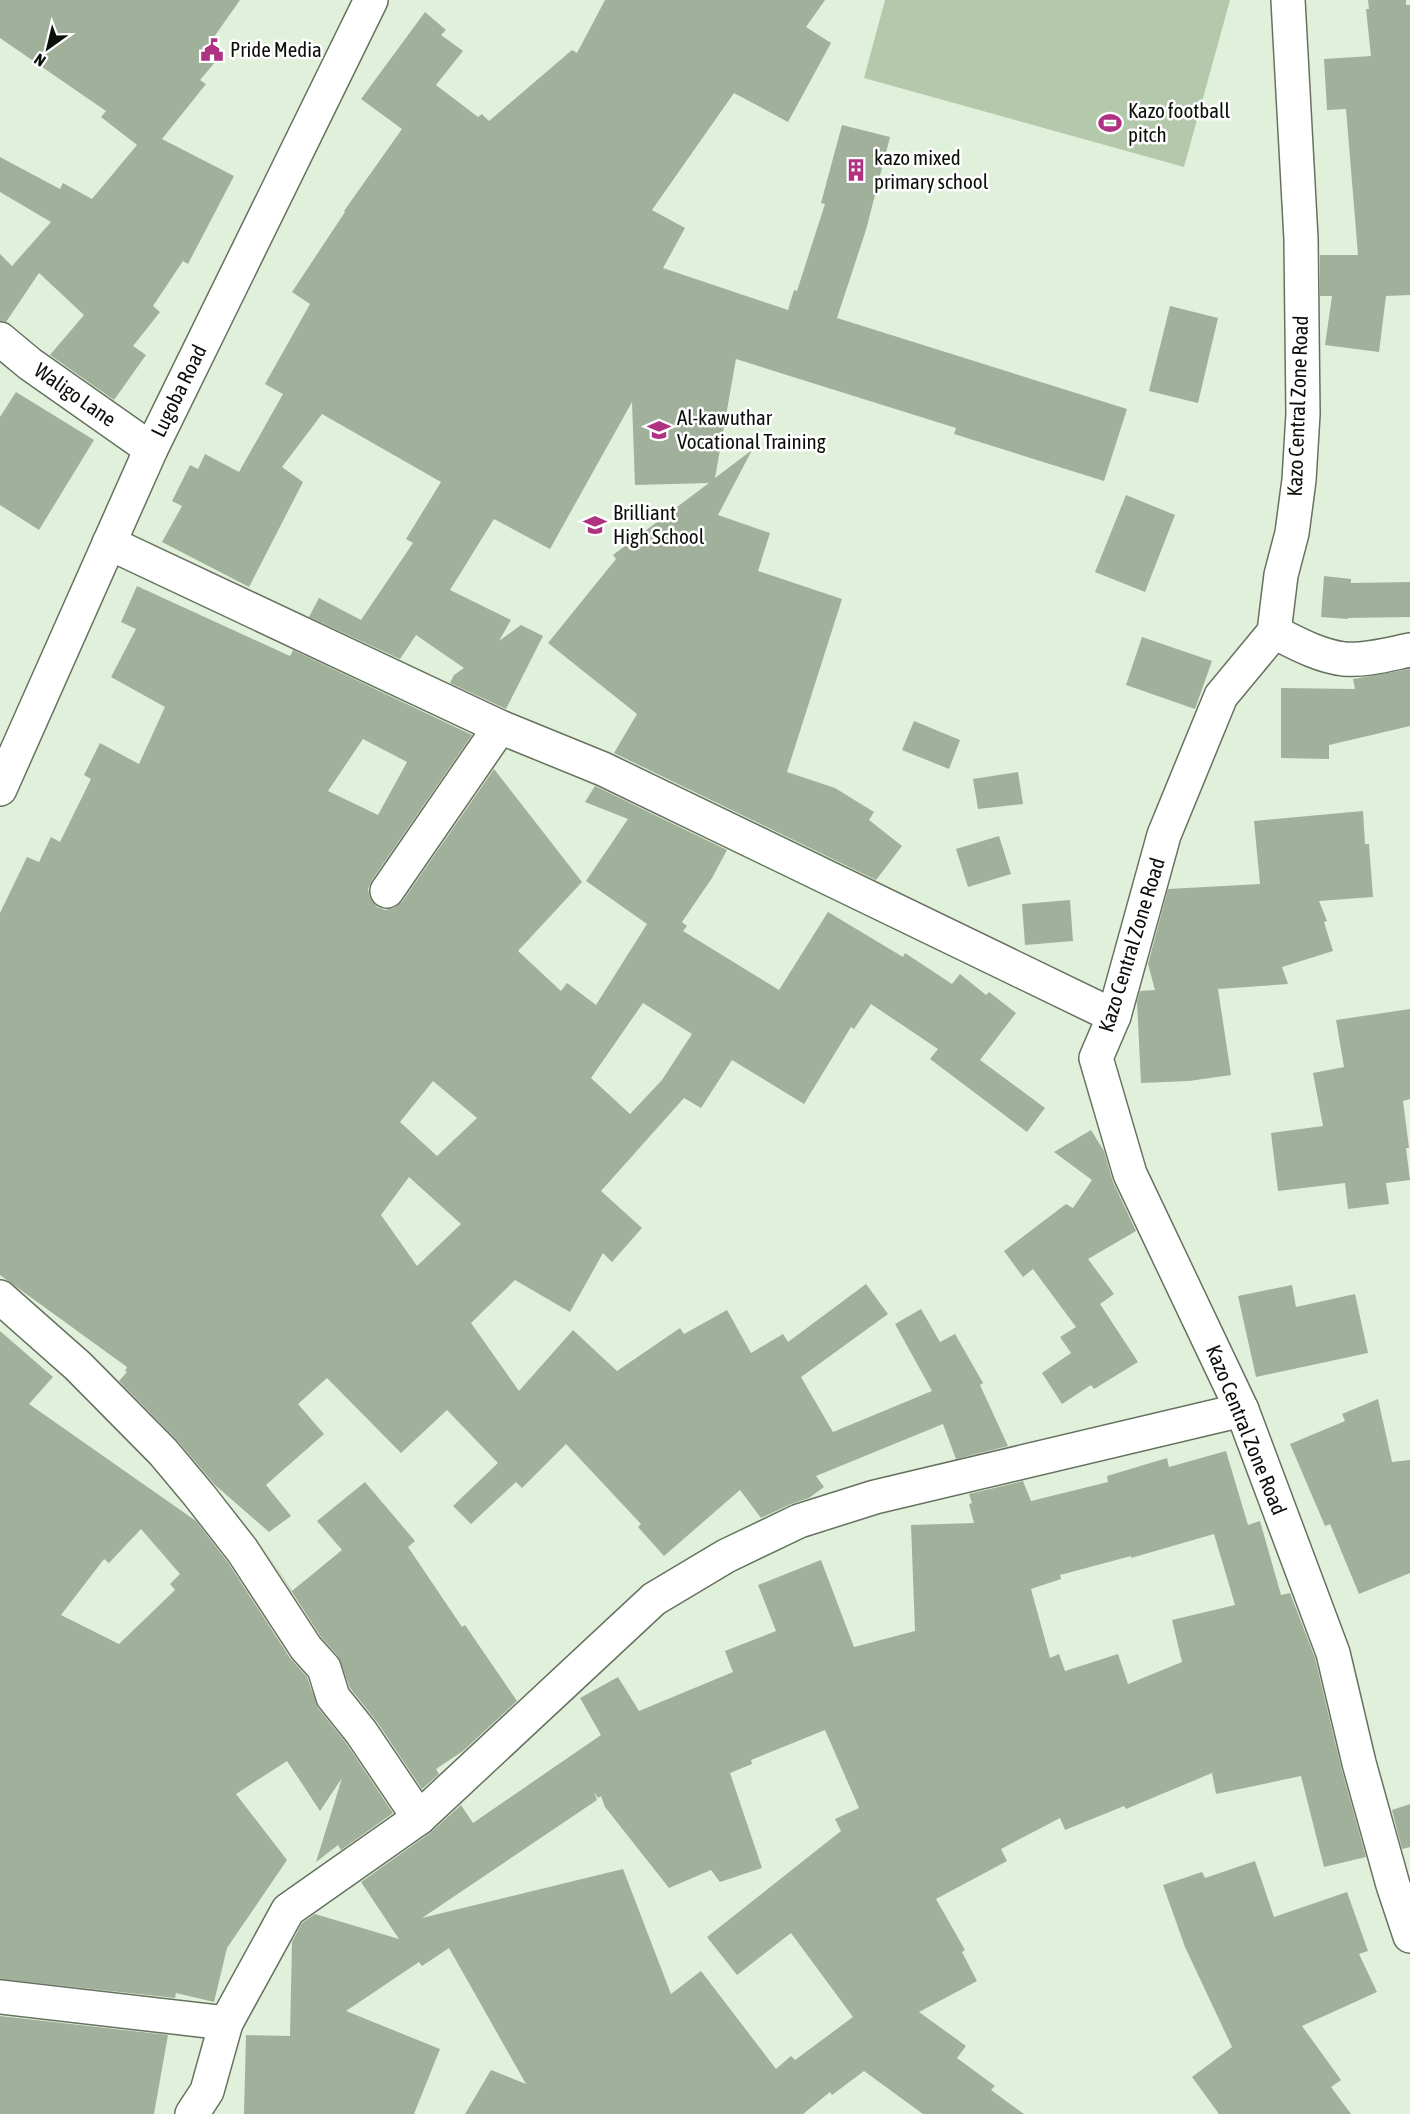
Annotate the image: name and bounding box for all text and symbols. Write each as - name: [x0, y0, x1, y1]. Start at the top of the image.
- north arrow: [18, 18, 78, 78]
- public building icon: Pride Media: [199, 37, 225, 63]
- place label: Pride Media: [230, 37, 322, 61]
- text: N: [31, 50, 49, 71]
- place label: Kazo football pitch: [1128, 98, 1231, 146]
- sports icon: Kazo football pitch: [1097, 110, 1123, 136]
- place label: kazo mixed primary school: [874, 145, 989, 193]
- building icon: kazo mixed primary school: [843, 157, 869, 183]
- street label: Kazo Central Zone Road: [1282, 315, 1312, 497]
- street label: Lugoba Road: [146, 341, 211, 441]
- street label: Waligo Lane: [30, 357, 121, 431]
- place label: Al-kawuthar Vocational Training: [677, 405, 826, 453]
- school or university icon: Al-kawuthar Vocational Training: [646, 417, 672, 443]
- place label: Brilliant High School: [613, 500, 705, 548]
- school or university icon: Brilliant High School: [582, 512, 608, 538]
- street label: Kazo Central Zone Road: [1093, 855, 1169, 1035]
- street label: Kazo Central Zone Road: [1202, 1341, 1292, 1518]

